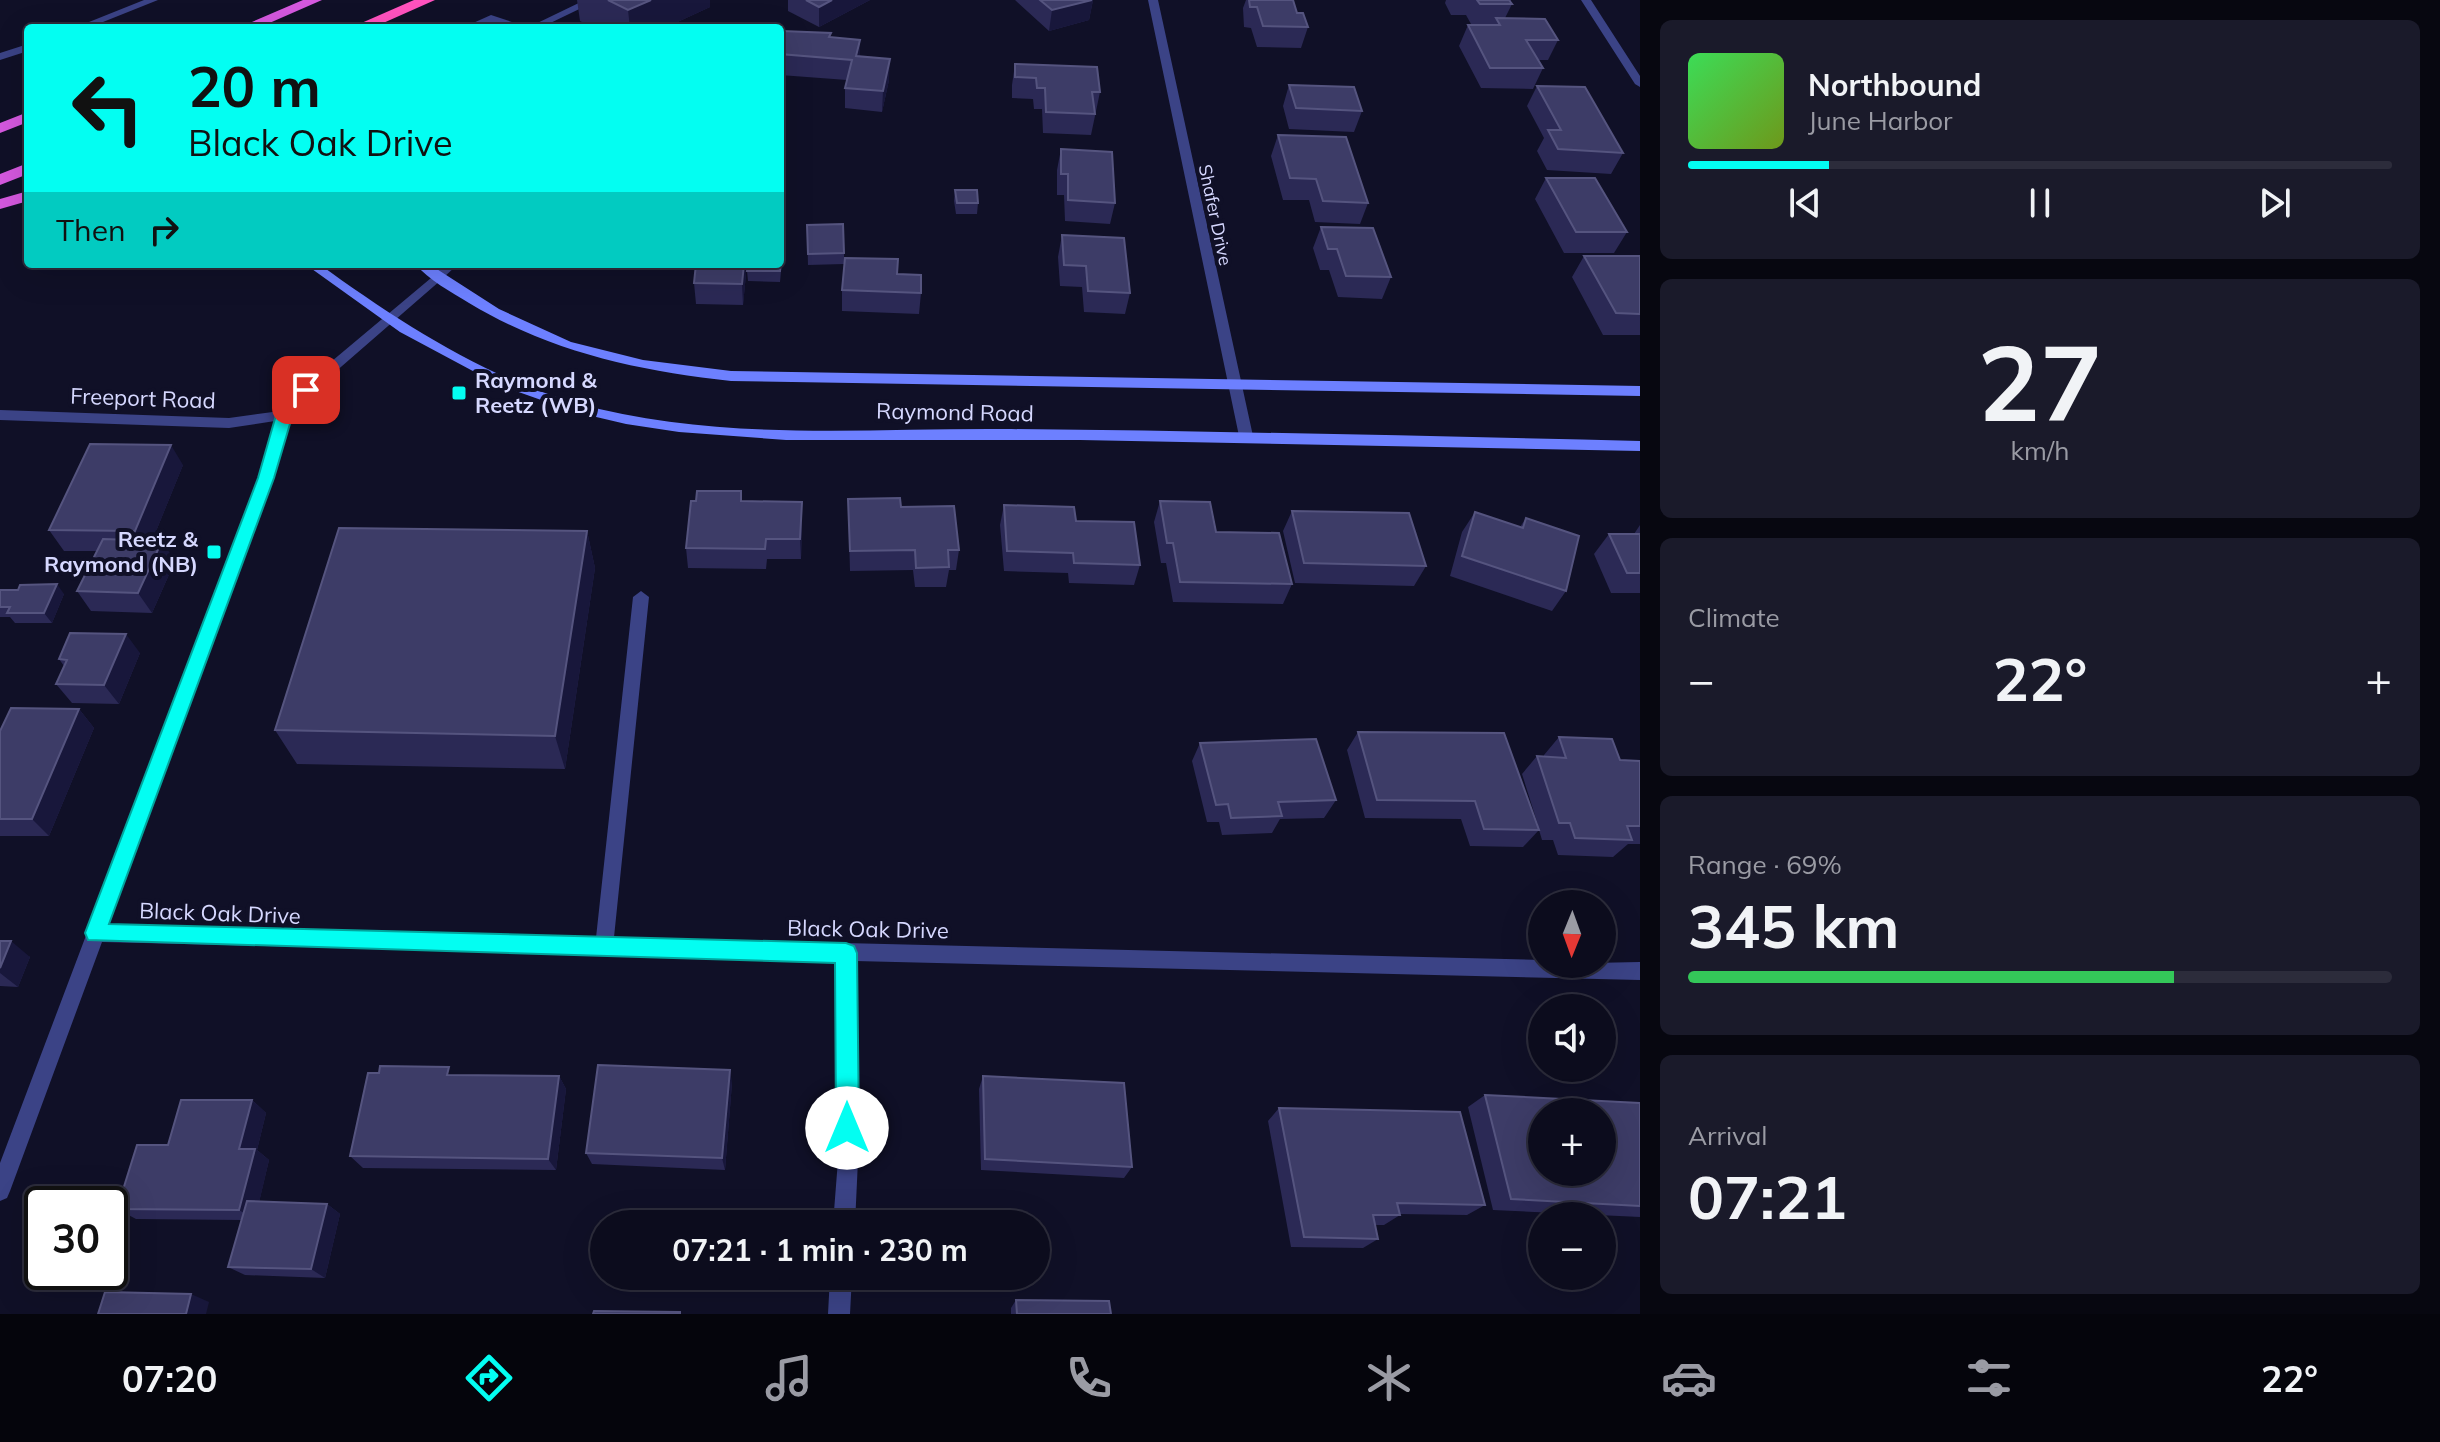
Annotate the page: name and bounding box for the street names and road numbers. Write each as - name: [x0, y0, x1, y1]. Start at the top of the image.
- street label: Shafer Drive: [1194, 162, 1237, 268]
- street label: Freeport Road: [70, 381, 216, 415]
- street label: Raymond Road: [876, 397, 1034, 427]
- street label: Black Oak Drive: [139, 896, 301, 930]
- street label: Black Oak Drive: [787, 914, 949, 944]

